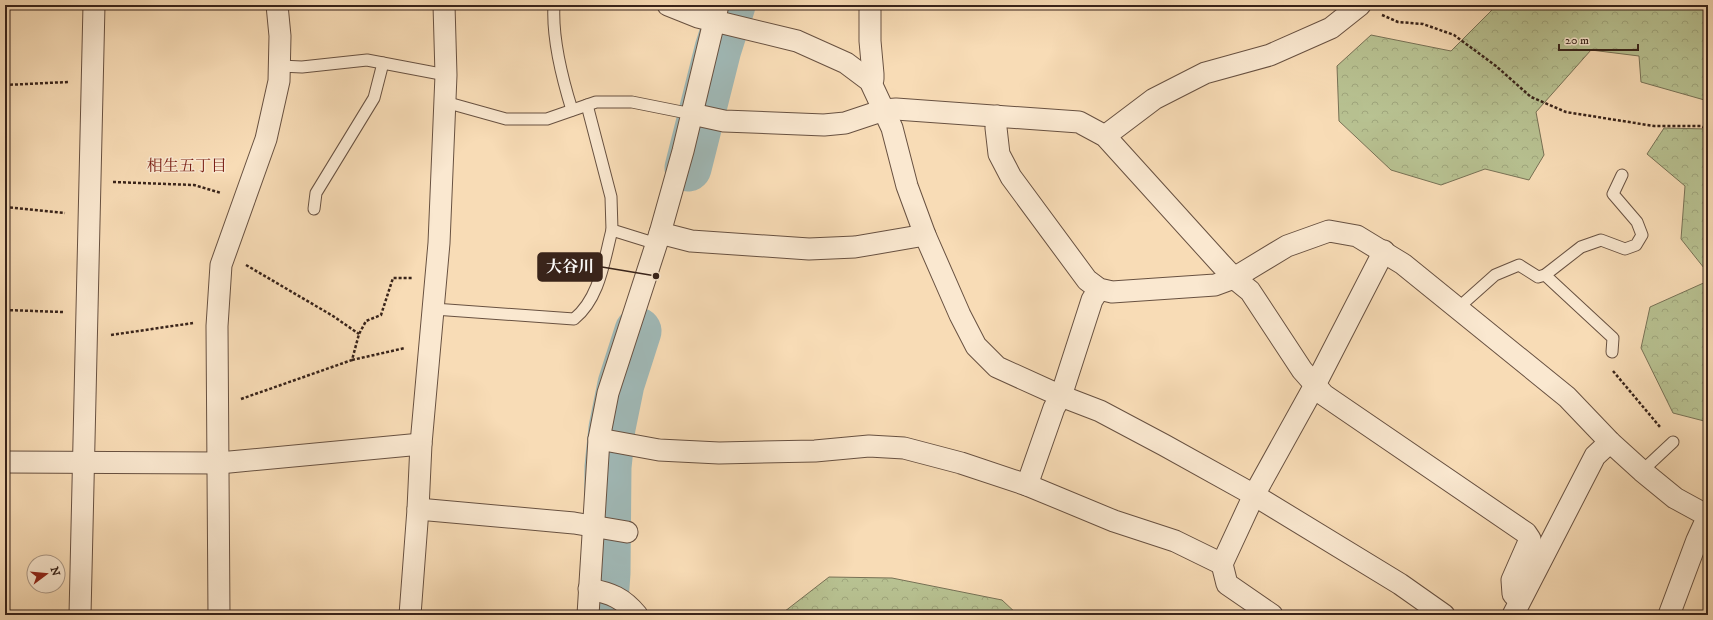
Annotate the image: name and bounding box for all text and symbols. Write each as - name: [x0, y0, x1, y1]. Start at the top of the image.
- scale bar: [1559, 26, 1638, 52]
- text: 20 m: [1565, 33, 1589, 48]
- district label: 相生五丁目: [147, 156, 227, 176]
- callout: 大谷川: [538, 253, 602, 281]
- text: 大谷川: [546, 257, 594, 277]
- north arrow: [26, 554, 66, 594]
- text: N: [47, 565, 63, 578]

